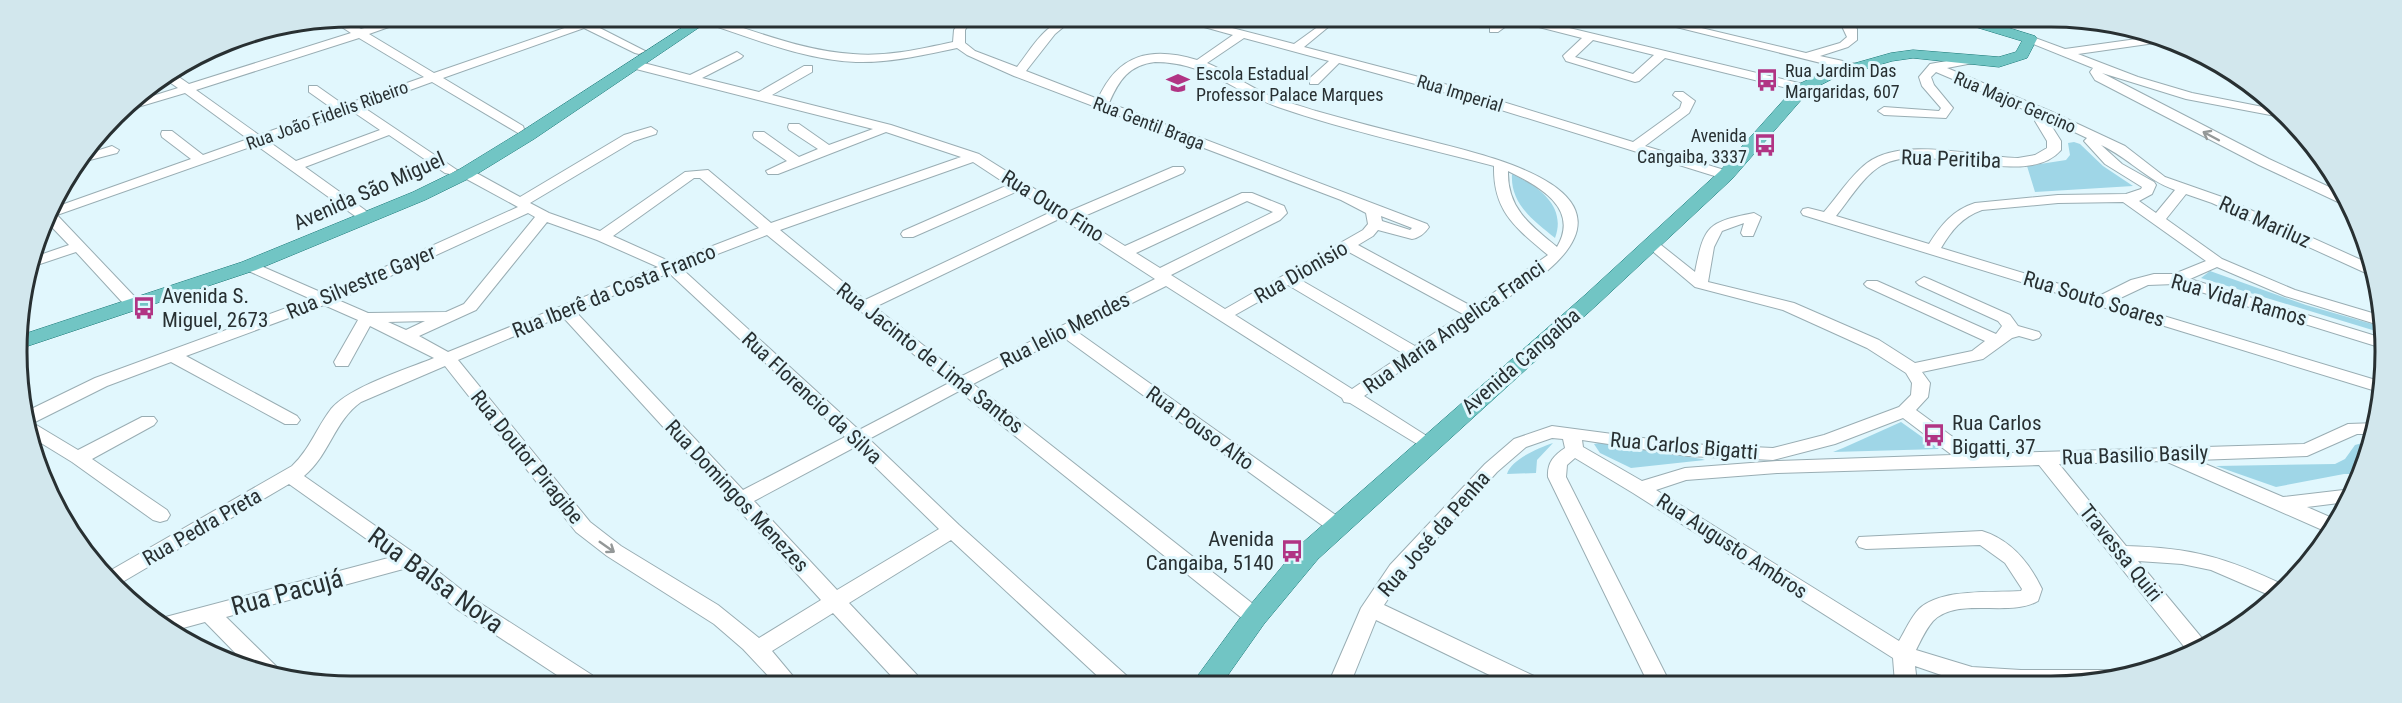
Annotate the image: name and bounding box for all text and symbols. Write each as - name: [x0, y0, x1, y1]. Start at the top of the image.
- place label: Rua Jardim Das Margaridas, 607: [1785, 60, 1900, 102]
- place label: Escola Estadual Professor Palace Marques: [1196, 63, 1383, 105]
- bus stop icon: Rua Jardim Das Margaridas, 607: [1754, 67, 1780, 93]
- street label: Rua Major Gercino: [1951, 67, 2079, 137]
- school or university icon: Escola Estadual Professor Palace Marques: [1165, 70, 1191, 96]
- street label: Rua Imperial: [1414, 70, 1506, 116]
- street label: Rua João Fidelis Ribeiro: [243, 76, 411, 154]
- street label: Rua Gentil Braga: [1090, 92, 1208, 154]
- place label: Avenida Cangaiba, 3337: [1637, 125, 1747, 167]
- one-way arrow: [2203, 130, 2221, 141]
- bus stop icon: Avenida Cangaiba, 3337: [1752, 132, 1778, 158]
- street label: Rua Peritiba: [1901, 145, 2001, 173]
- street label: Avenida São Miguel: [290, 147, 448, 235]
- street label: Rua Ouro Fino: [997, 165, 1109, 247]
- street label: Rua Mariluz: [2216, 191, 2314, 253]
- street label: Rua Dionisio: [1250, 236, 1352, 308]
- street label: Rua Iberê da Costa Franco: [509, 239, 719, 343]
- street label: Rua Silvestre Gayer: [283, 240, 439, 324]
- street label: Rua Maria Angelica Franci: [1359, 255, 1549, 399]
- street label: Rua Souto Soares: [2021, 266, 2167, 332]
- street label: Rua Vidal Ramos: [2168, 269, 2310, 331]
- street label: Rua Jacinto de Lima Santos: [832, 278, 1028, 438]
- place label: Avenida S. Miguel, 2673: [162, 284, 268, 332]
- street label: Rua lelio Mendes: [996, 287, 1134, 373]
- bus stop icon: Avenida S. Miguel, 2673: [131, 295, 157, 321]
- street label: Avenida Cangaíba: [1457, 303, 1585, 419]
- street label: Rua Florencio da Silva: [737, 327, 887, 469]
- street label: Rua Pouso Alto: [1142, 381, 1258, 475]
- street label: Rua Doutor Piragibe: [466, 386, 588, 529]
- place label: Rua Carlos Bigatti, 37: [1952, 411, 2041, 459]
- street label: Rua Domingos Menezes: [660, 415, 814, 577]
- bus stop icon: Rua Carlos Bigatti, 37: [1921, 422, 1947, 448]
- street label: Rua Carlos Bigatti: [1609, 428, 1759, 464]
- street label: Rua Basilio Basily: [2061, 440, 2209, 470]
- street label: Rua José da Penha: [1373, 466, 1495, 602]
- street label: Rua Pedra Preta: [139, 483, 265, 571]
- street label: Rua Augusto Ambros: [1652, 488, 1812, 604]
- street label: Travessa Quiri: [2075, 500, 2167, 606]
- street label: Rua Balsa Nova: [362, 521, 510, 639]
- place label: Avenida Cangaiba, 5140: [1146, 527, 1274, 575]
- bus stop icon: Avenida Cangaiba, 5140: [1279, 538, 1305, 564]
- one-way arrow: [599, 541, 615, 553]
- street label: Rua Pacujá: [228, 563, 346, 621]

